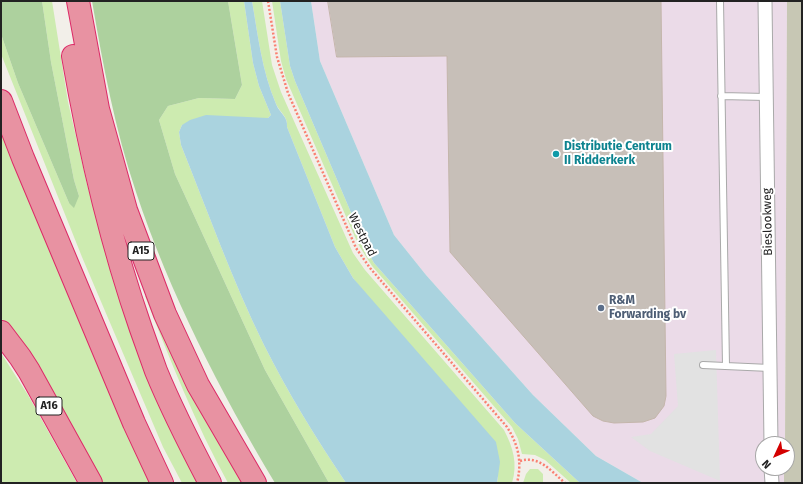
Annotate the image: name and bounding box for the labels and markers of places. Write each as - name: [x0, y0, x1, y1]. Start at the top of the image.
- place label: Distributie Centrum II Ridderkerk: [564, 140, 672, 168]
- marker: Distributie Centrum II Ridderkerk: [551, 149, 561, 159]
- place label: R&M Forwarding bv: [609, 294, 686, 322]
- marker: R&M Forwarding bv: [596, 303, 606, 313]

